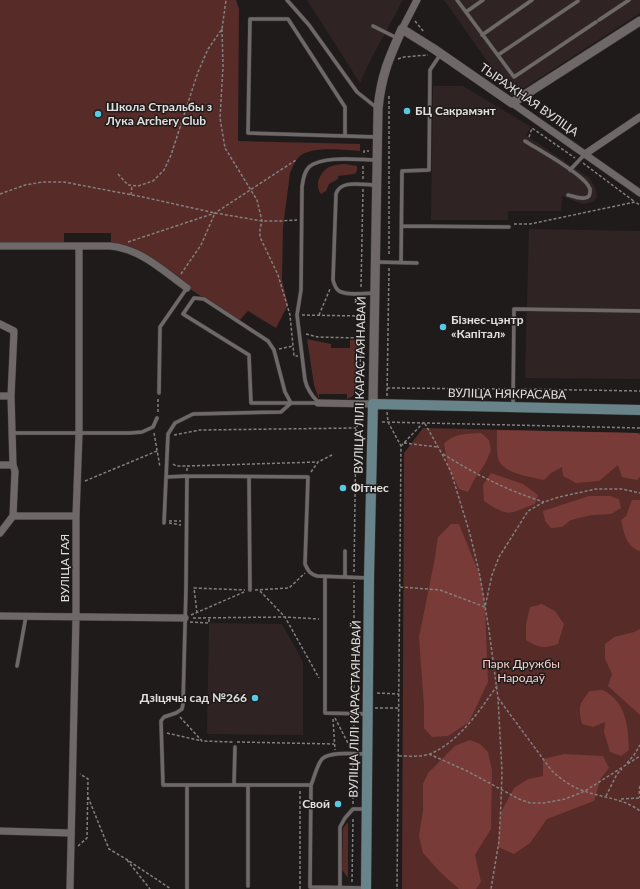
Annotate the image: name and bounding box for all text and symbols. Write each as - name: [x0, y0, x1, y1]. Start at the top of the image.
- street label: ТЫРАЖНАЯ ВУЛІЦА: [477, 60, 582, 140]
- place label: Школа Стральбы з Лука Archery Club: [105, 99, 212, 128]
- place label: БЦ Сакрамэнт: [415, 103, 497, 118]
- marker: БЦ Сакрамэнт: [402, 106, 412, 116]
- marker: Школа Стральбы з Лука Archery Club: [93, 109, 103, 119]
- street label: ВУЛІЦА ЛІЛІ КАРАСТАЯНАВАЙ: [350, 296, 369, 474]
- place label: Бізнес-цэнтр «Капітал»: [451, 312, 524, 341]
- marker: Бізнес-цэнтр «Капітал»: [438, 322, 448, 332]
- street label: ВУЛІЦА НЯКРАСАВА: [448, 385, 567, 402]
- place label: Фітнес: [351, 480, 389, 495]
- marker: Фітнес: [338, 483, 348, 493]
- street label: ВУЛІЦА ГАЯ: [57, 534, 72, 602]
- street label: ВУЛІЦА ЛІЛІ КАРАСТАЯНАВАЙ: [345, 620, 364, 798]
- park label: Парк Дружбы Народаў: [482, 656, 560, 685]
- place label: Дзіцячы сад №266: [140, 690, 247, 705]
- marker: Дзіцячы сад №266: [250, 693, 260, 703]
- place label: Свой: [302, 796, 330, 811]
- marker: Свой: [333, 799, 343, 809]

